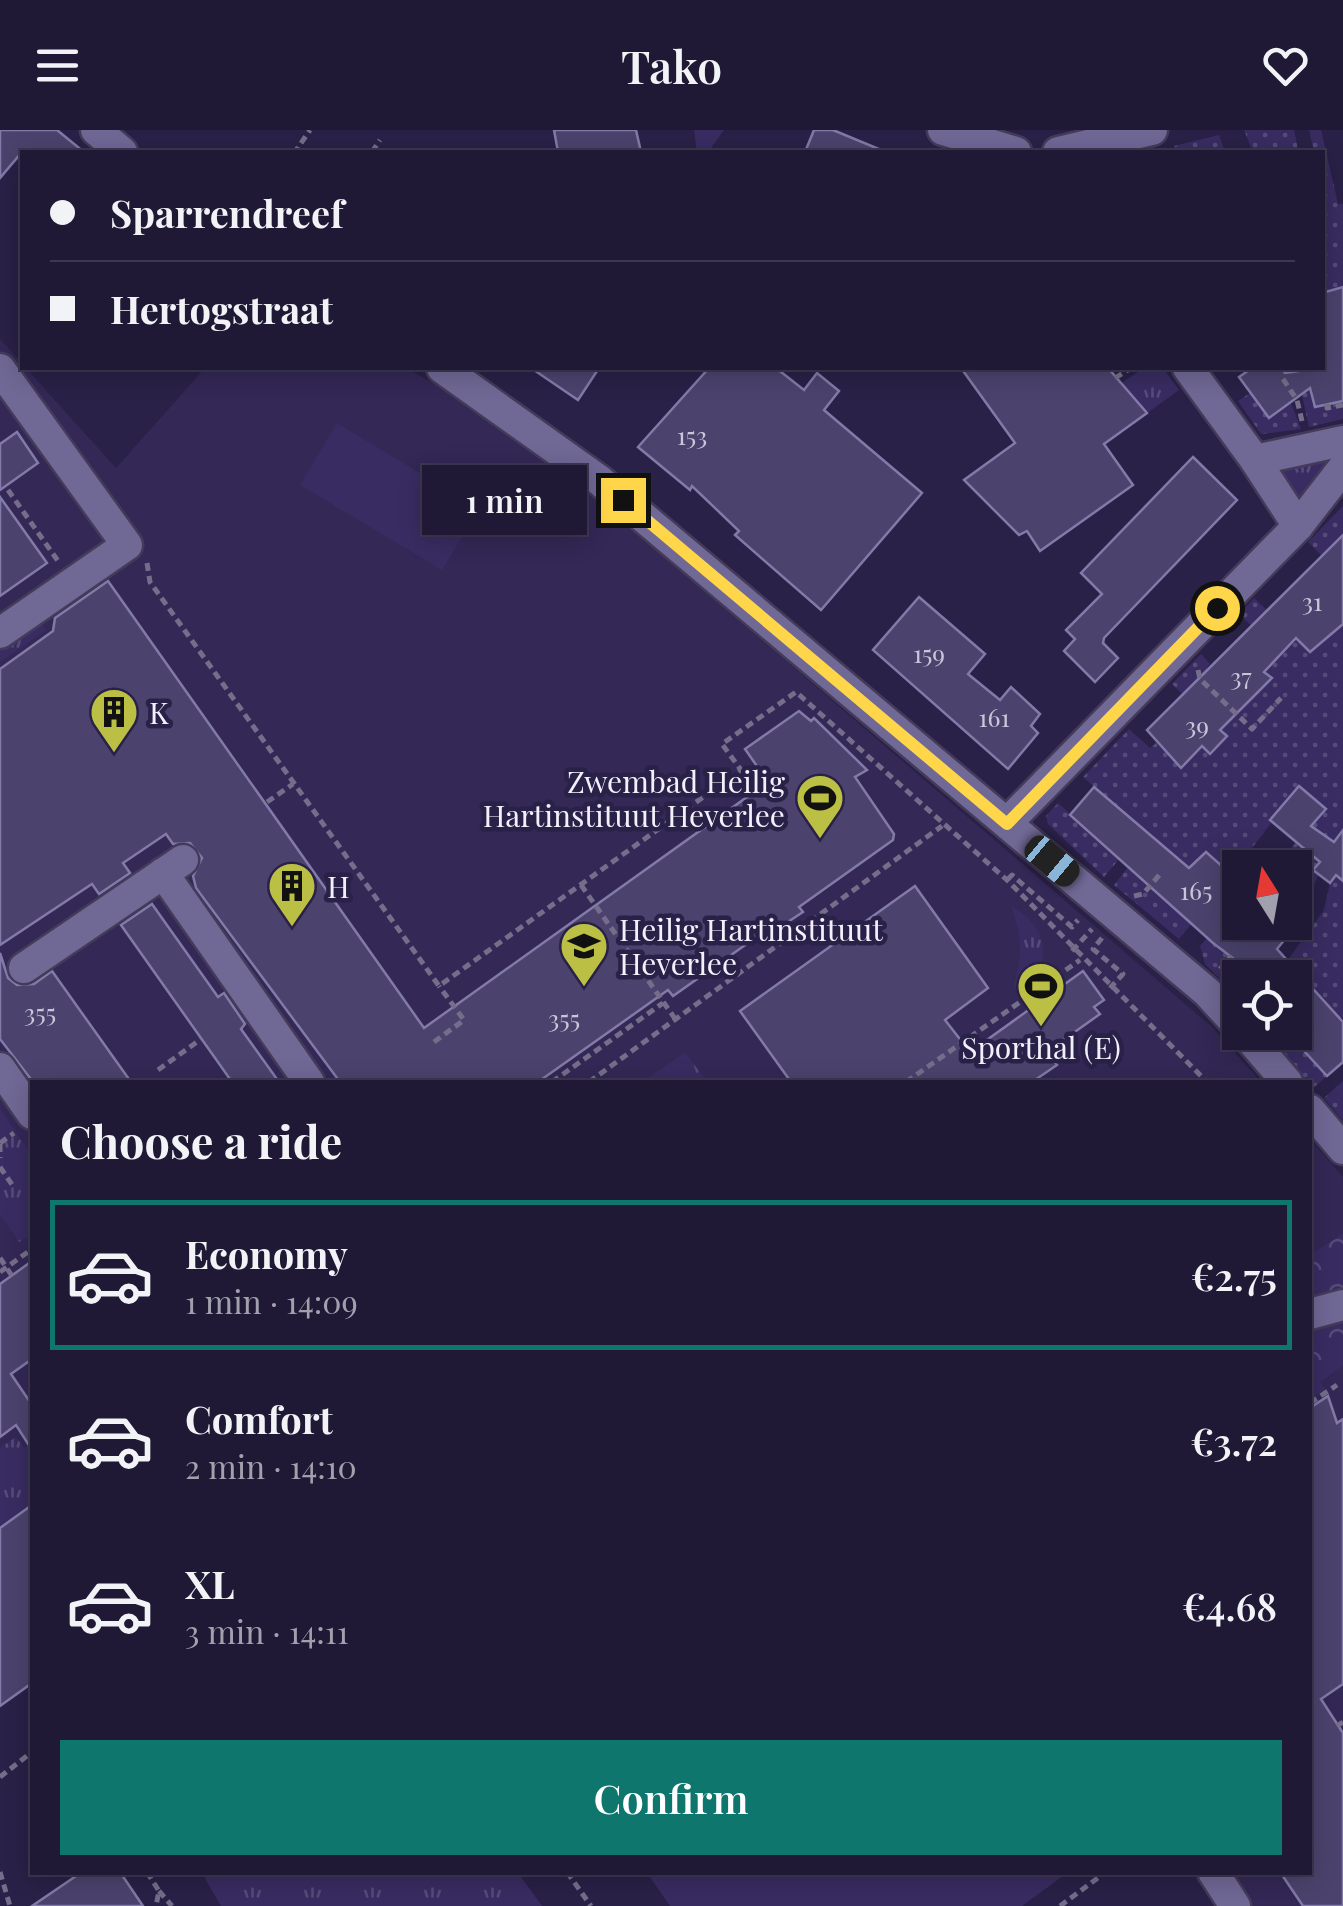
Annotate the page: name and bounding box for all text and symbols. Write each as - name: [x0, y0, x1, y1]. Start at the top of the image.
- text: Tako: [621, 35, 722, 95]
- icon: menu: [30, 38, 85, 93]
- icon: heart: [1258, 38, 1313, 93]
- text: Sparrendreef: [110, 187, 344, 238]
- text: Hertogstraat: [110, 283, 333, 334]
- house number: 153: [677, 418, 707, 451]
- callout: 1 min: [423, 465, 588, 535]
- text: 1 min: [466, 478, 543, 521]
- route end: [601, 478, 646, 523]
- house number: 31: [1302, 584, 1322, 617]
- route start: [1195, 586, 1240, 631]
- house number: 159: [913, 636, 945, 669]
- house number: 37: [1230, 659, 1252, 692]
- building icon: K: [88, 686, 140, 754]
- place label: K: [149, 692, 169, 732]
- house number: 161: [978, 700, 1010, 733]
- house number: 39: [1185, 708, 1209, 741]
- place label: Zwembad Heilig Hartinstituut Heverlee: [483, 761, 785, 835]
- sports icon: Zwembad Heilig Hartinstituut Heverlee: [794, 772, 846, 840]
- car: [1019, 830, 1085, 892]
- north arrow: [1222, 850, 1312, 940]
- map controls: [1222, 850, 1312, 1050]
- building icon: H: [266, 860, 318, 928]
- place label: H: [327, 866, 350, 906]
- house number: 165: [1180, 873, 1212, 906]
- place label: Heilig Hartinstituut Heverlee: [619, 909, 883, 983]
- school or university icon: Heilig Hartinstituut Heverlee: [558, 920, 610, 988]
- sports icon: Sporthal (E): [1015, 960, 1067, 1028]
- button: locate: [1222, 960, 1312, 1050]
- house number: 355: [24, 995, 56, 1028]
- house number: 355: [548, 1001, 580, 1034]
- place label: Sporthal (E): [961, 1027, 1121, 1067]
- text: Choose a ride: [60, 1110, 342, 1170]
- text: Economy: [185, 1228, 348, 1279]
- icon: car: [65, 1230, 155, 1320]
- text: €2.75: [1191, 1250, 1277, 1301]
- text: 1 min · 14:09: [185, 1279, 358, 1322]
- text: Comfort: [185, 1393, 333, 1444]
- icon: car: [65, 1395, 155, 1485]
- text: €3.72: [1190, 1415, 1277, 1466]
- text: 2 min · 14:10: [185, 1444, 357, 1487]
- text: XL: [185, 1558, 234, 1609]
- icon: car: [65, 1560, 155, 1650]
- text: €4.68: [1182, 1580, 1277, 1631]
- text: 3 min · 14:11: [185, 1609, 349, 1652]
- button: Confirm: [60, 1740, 1282, 1855]

